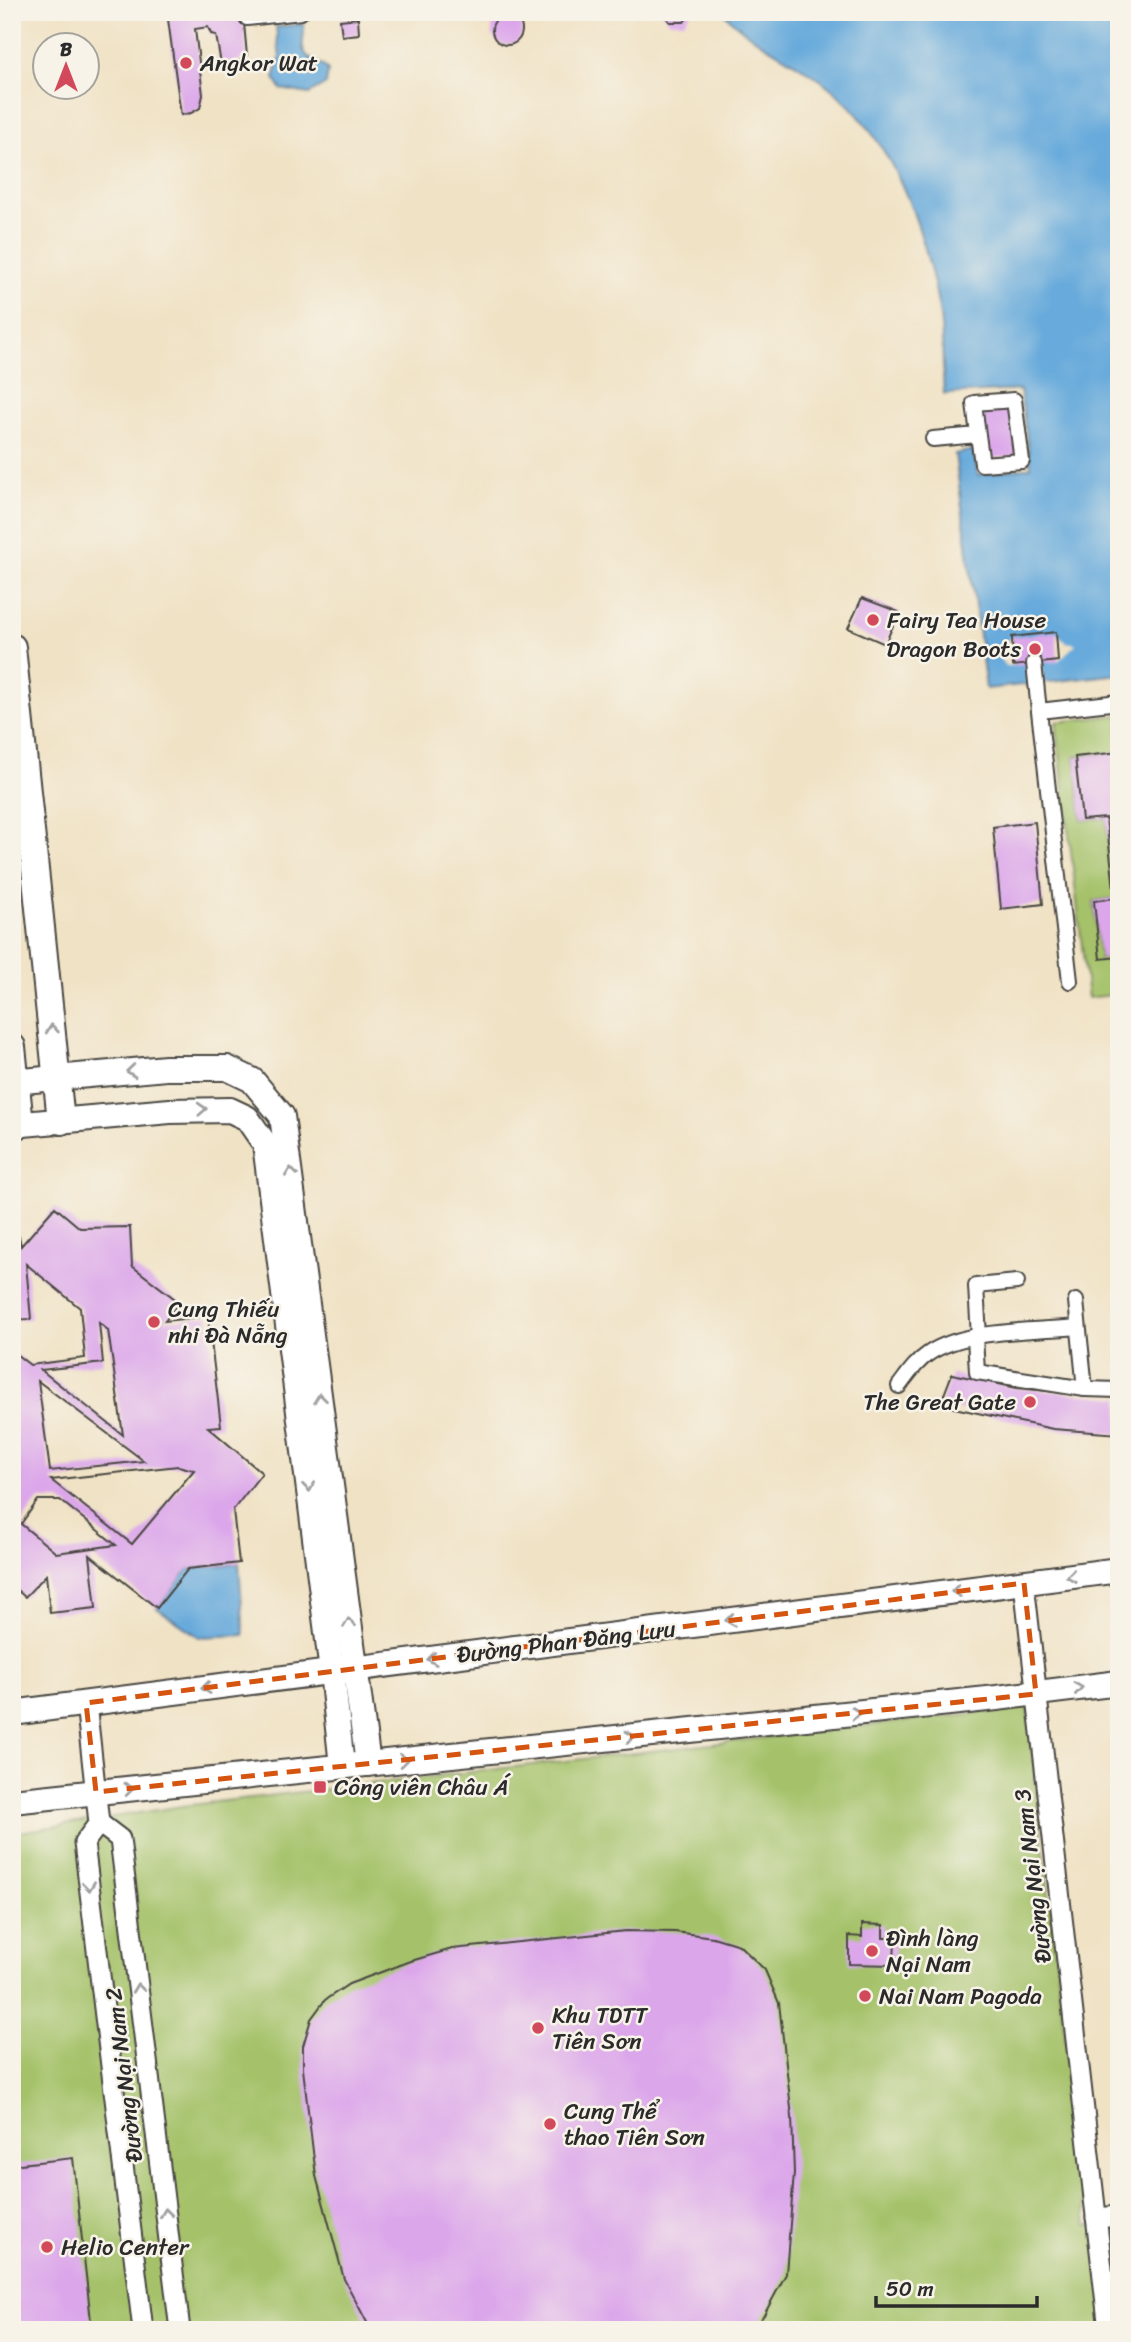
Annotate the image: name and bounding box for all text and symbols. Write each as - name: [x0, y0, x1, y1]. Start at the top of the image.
- north arrow: [32, 32, 102, 102]
- text: B: [60, 33, 72, 66]
- place label: Angkor Wat: [199, 43, 318, 84]
- marker: Angkor Wat: [178, 55, 194, 71]
- place label: Fairy Tea House: [887, 600, 1046, 641]
- marker: Fairy Tea House: [865, 612, 881, 628]
- place label: Dragon Boots: [886, 629, 1021, 670]
- marker: Dragon Boots: [1027, 641, 1043, 657]
- one-way arrow: [45, 1023, 60, 1034]
- one-way arrow: [125, 1063, 136, 1078]
- one-way arrow: [197, 1102, 208, 1117]
- one-way arrow: [284, 1166, 299, 1178]
- place label: Cung Thiếu nhi Đà Nẵng: [168, 1289, 288, 1356]
- marker: Cung Thiếu nhi Đà Nẵng: [146, 1314, 162, 1330]
- place label: The Great Gate: [863, 1382, 1016, 1423]
- one-way arrow: [313, 1392, 328, 1404]
- marker: The Great Gate: [1022, 1394, 1038, 1410]
- one-way arrow: [301, 1481, 316, 1493]
- one-way arrow: [1065, 1569, 1077, 1584]
- one-way arrow: [950, 1584, 962, 1599]
- street label: Đường Phan Đăng Lưu: [454, 1608, 678, 1676]
- one-way arrow: [724, 1613, 736, 1628]
- one-way arrow: [341, 1618, 356, 1629]
- one-way arrow: [426, 1651, 438, 1666]
- one-way arrow: [200, 1680, 212, 1695]
- one-way arrow: [1072, 1681, 1083, 1696]
- one-way arrow: [851, 1706, 862, 1721]
- one-way arrow: [624, 1729, 636, 1744]
- one-way arrow: [399, 1753, 410, 1768]
- place label: Công viên Châu Á: [334, 1767, 512, 1808]
- marker: Công viên Châu Á: [312, 1779, 328, 1795]
- one-way arrow: [123, 1781, 135, 1796]
- street label: Đường Nại Nam 3: [1002, 1786, 1064, 1965]
- one-way arrow: [82, 1880, 97, 1892]
- place label: Đình làng Nại Nam: [886, 1918, 979, 1985]
- marker: Đình làng Nại Nam: [864, 1943, 880, 1959]
- place label: Nai Nam Pagoda: [879, 1976, 1042, 2017]
- one-way arrow: [131, 1982, 146, 1993]
- street label: Đường Nại Nam 2: [93, 1985, 155, 2165]
- marker: Nai Nam Pagoda: [857, 1988, 873, 2004]
- place label: Khu TDTT Tiên Sơn: [552, 1995, 649, 2062]
- marker: Khu TDTT Tiên Sơn: [530, 2020, 546, 2036]
- place label: Cung Thể thao Tiên Sơn: [564, 2091, 705, 2158]
- marker: Cung Thể thao Tiên Sơn: [542, 2116, 558, 2132]
- one-way arrow: [159, 2208, 174, 2219]
- place label: Helio Center: [61, 2227, 190, 2268]
- marker: Helio Center: [39, 2239, 55, 2255]
- scale bar: [876, 2265, 1036, 2309]
- text: 50 m: [886, 2270, 934, 2308]

